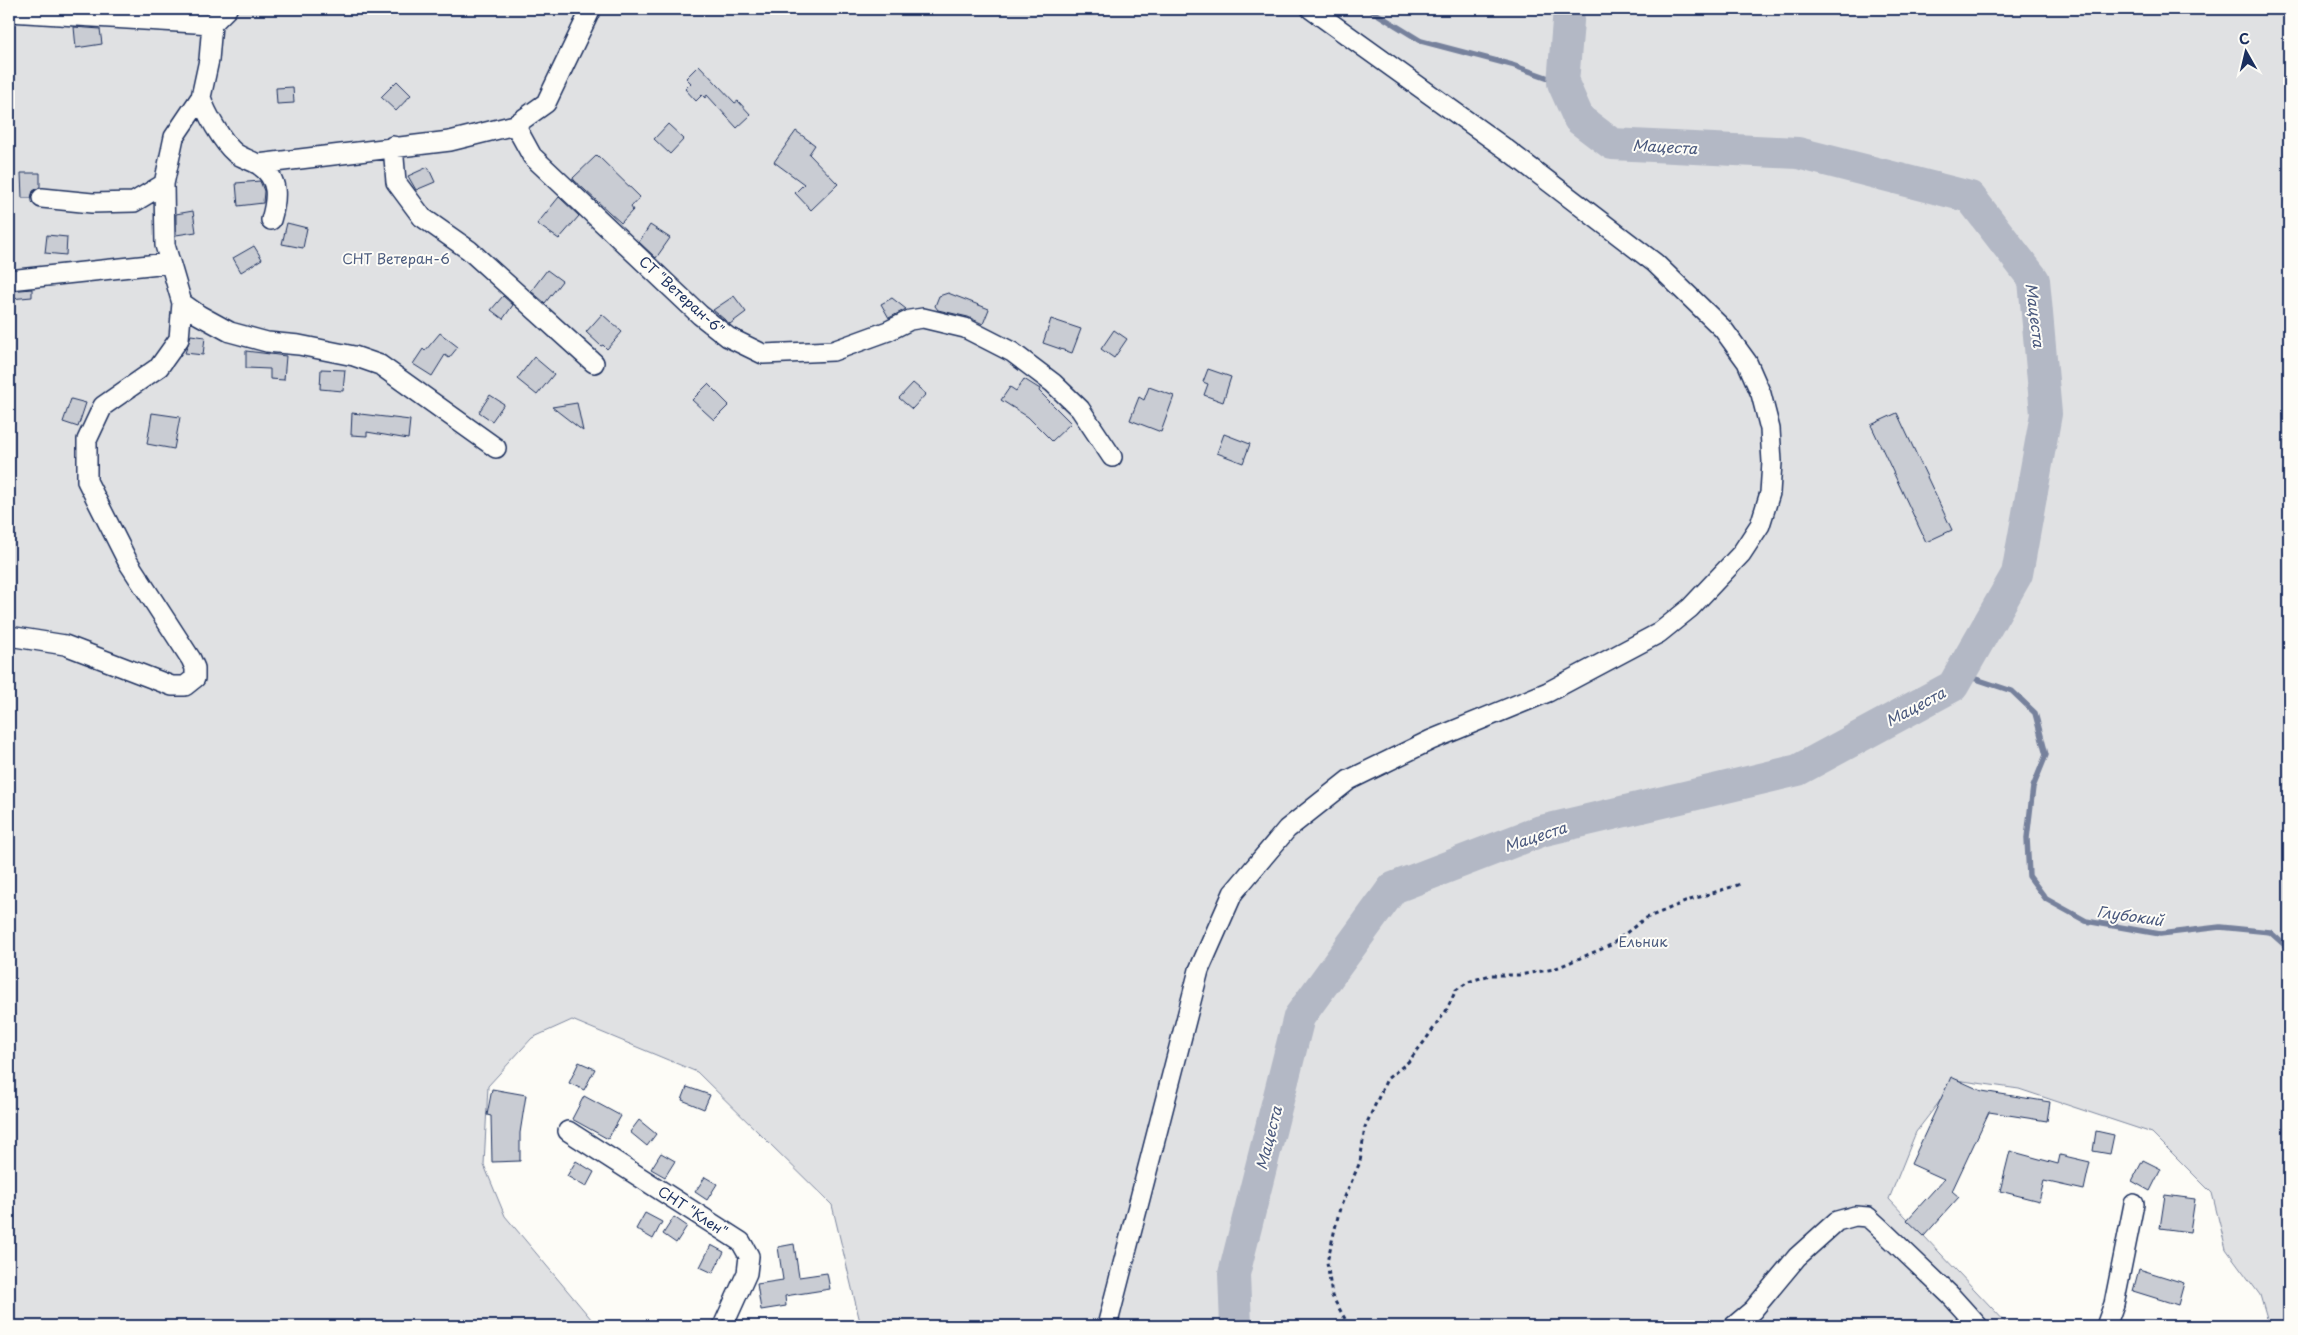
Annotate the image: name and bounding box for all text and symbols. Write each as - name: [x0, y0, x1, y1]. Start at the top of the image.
- north arrow: [2220, 28, 2270, 78]
- text: С: [2237, 28, 2251, 50]
- water label: Мацеста: [1632, 133, 1699, 159]
- park label: СНТ Ветеран-6: [342, 248, 450, 269]
- street label: СТ "Ветеран-6": [635, 251, 729, 339]
- water label: Мацеста: [2021, 281, 2051, 349]
- water label: Мацеста: [1881, 680, 1950, 731]
- water label: Мацеста: [1501, 815, 1570, 857]
- water label: Глубокий: [2096, 899, 2167, 931]
- park label: Ельник: [1619, 931, 1668, 952]
- water label: Мацеста: [1249, 1103, 1287, 1172]
- street label: СНТ "Клен": [654, 1181, 732, 1241]

